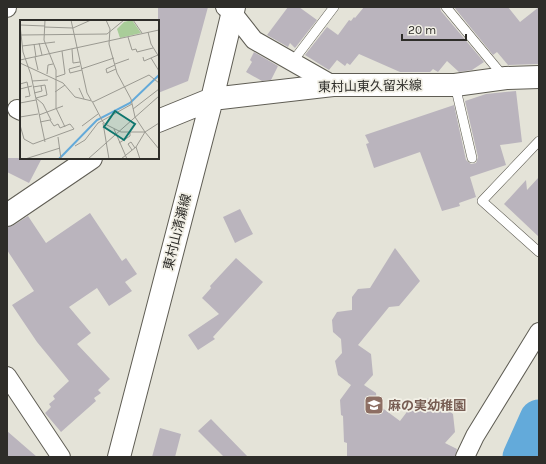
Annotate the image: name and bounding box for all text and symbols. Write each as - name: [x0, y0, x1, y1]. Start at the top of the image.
- scale bar: [402, 16, 466, 42]
- inset map: [20, 20, 159, 159]
- text: 20 m: [408, 23, 436, 37]
- street label: 東村山東久留米線: [318, 78, 422, 94]
- street label: 東村山清瀬線: [160, 192, 194, 272]
- school or university icon: 麻の実幼稚園: [363, 394, 385, 416]
- place label: 麻の実幼稚園: [388, 398, 466, 413]

